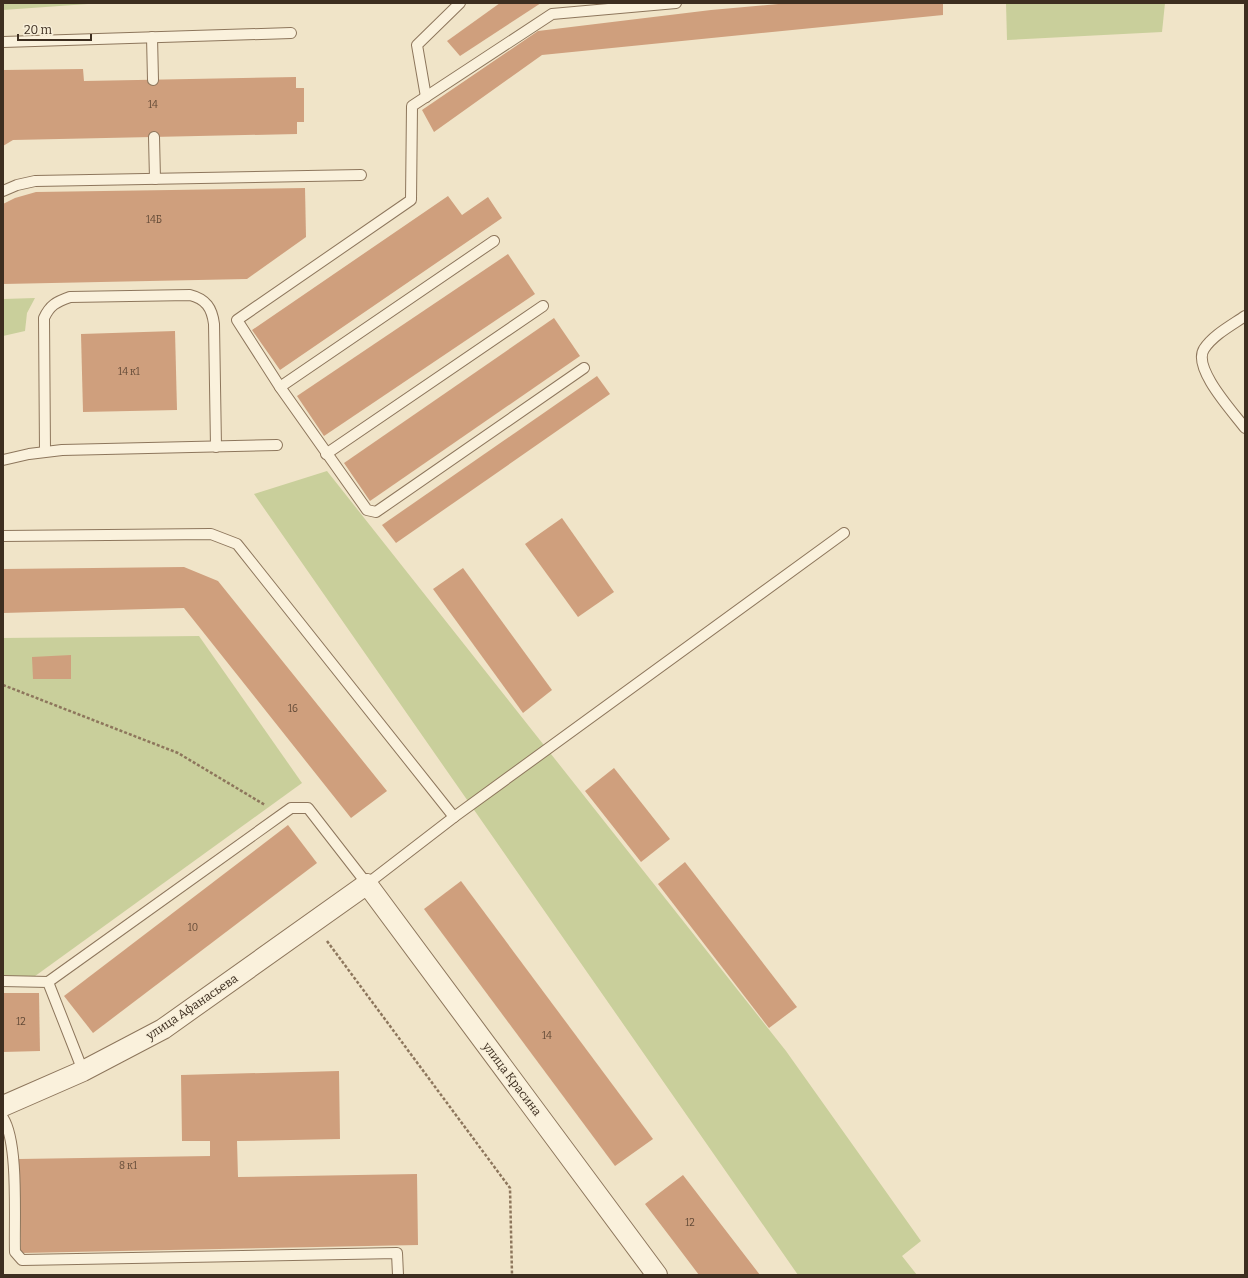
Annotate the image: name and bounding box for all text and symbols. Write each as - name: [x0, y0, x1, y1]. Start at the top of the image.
- scale bar: [18, 16, 91, 42]
- text: 20 m: [24, 23, 53, 37]
- house number: 14: [148, 99, 158, 111]
- house number: 14Б: [146, 214, 162, 226]
- house number: 14 к1: [118, 366, 140, 378]
- house number: 16: [288, 703, 298, 715]
- house number: 10: [188, 922, 198, 934]
- street label: улица Афанасьева: [143, 971, 241, 1043]
- house number: 12: [16, 1016, 26, 1028]
- house number: 14: [542, 1030, 552, 1042]
- street label: улица Красина: [479, 1039, 544, 1119]
- house number: 8 к1: [119, 1160, 137, 1172]
- house number: 12: [685, 1217, 695, 1229]

